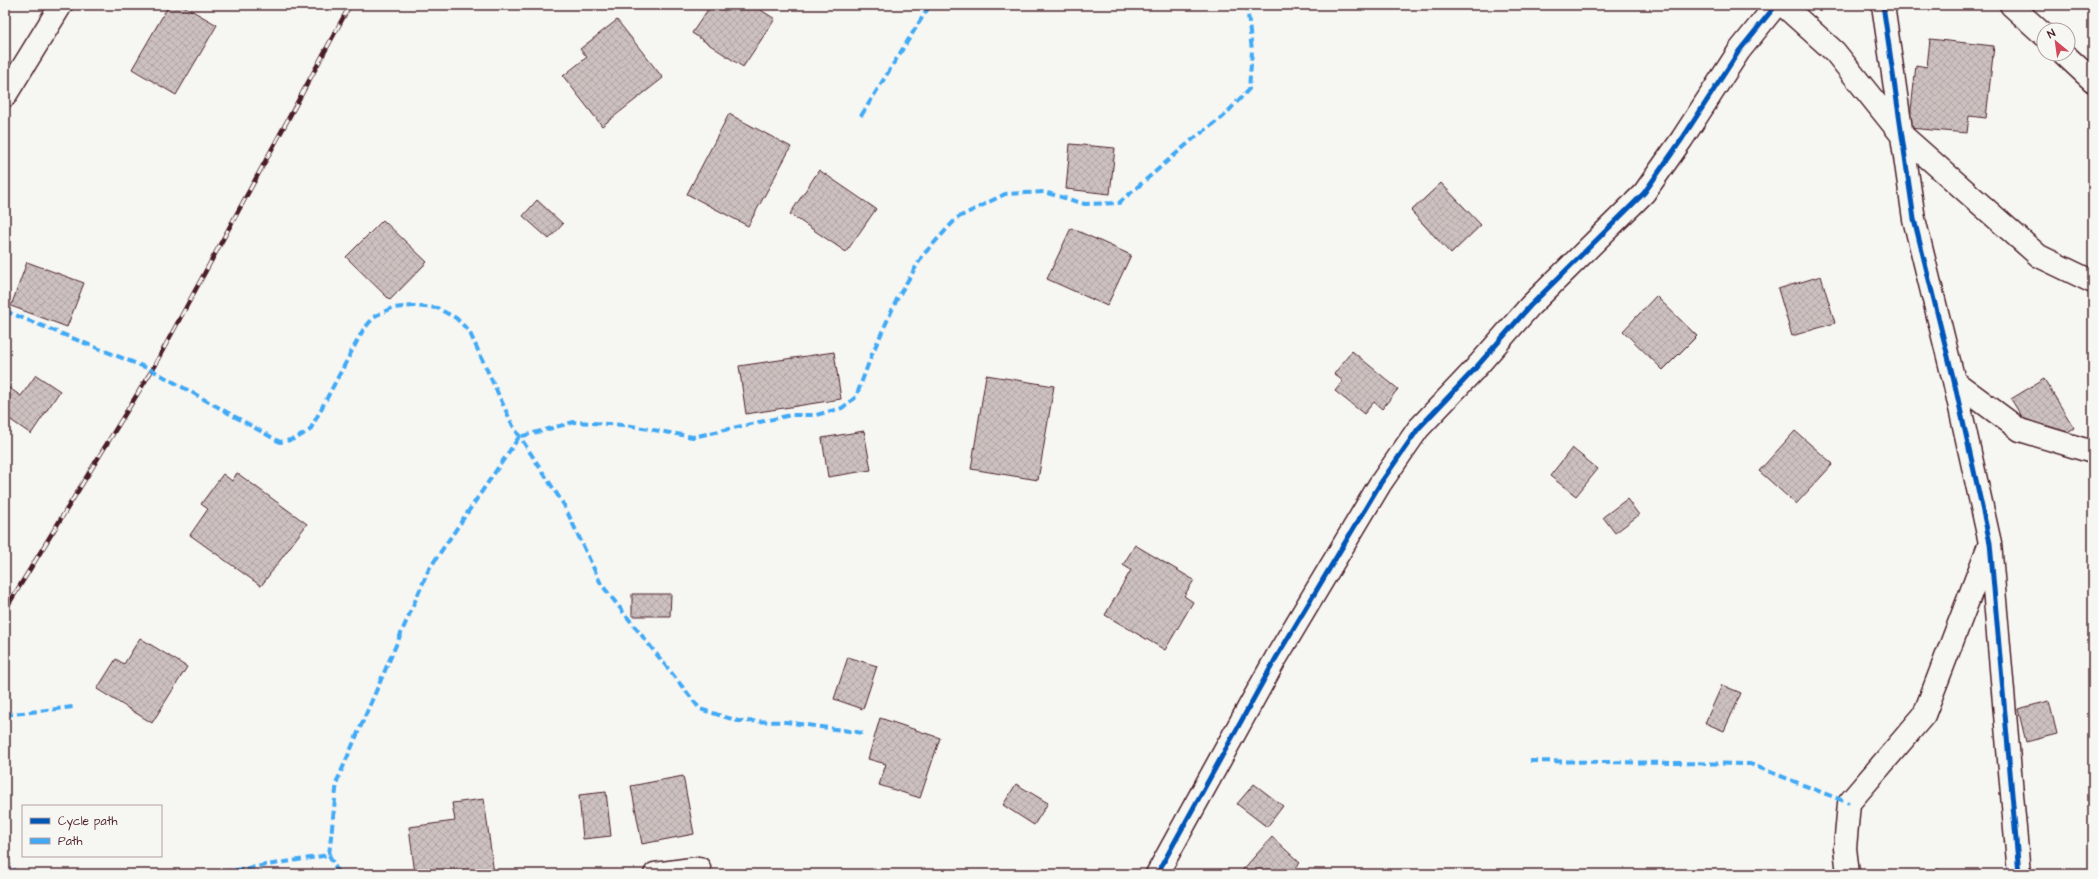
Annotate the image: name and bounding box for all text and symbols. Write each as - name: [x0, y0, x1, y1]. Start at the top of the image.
- north arrow: [2036, 22, 2076, 62]
- text: N: [2045, 25, 2058, 42]
- legend: [22, 805, 162, 857]
- text: Cycle path: [58, 813, 117, 831]
- text: Path: [58, 833, 83, 850]

